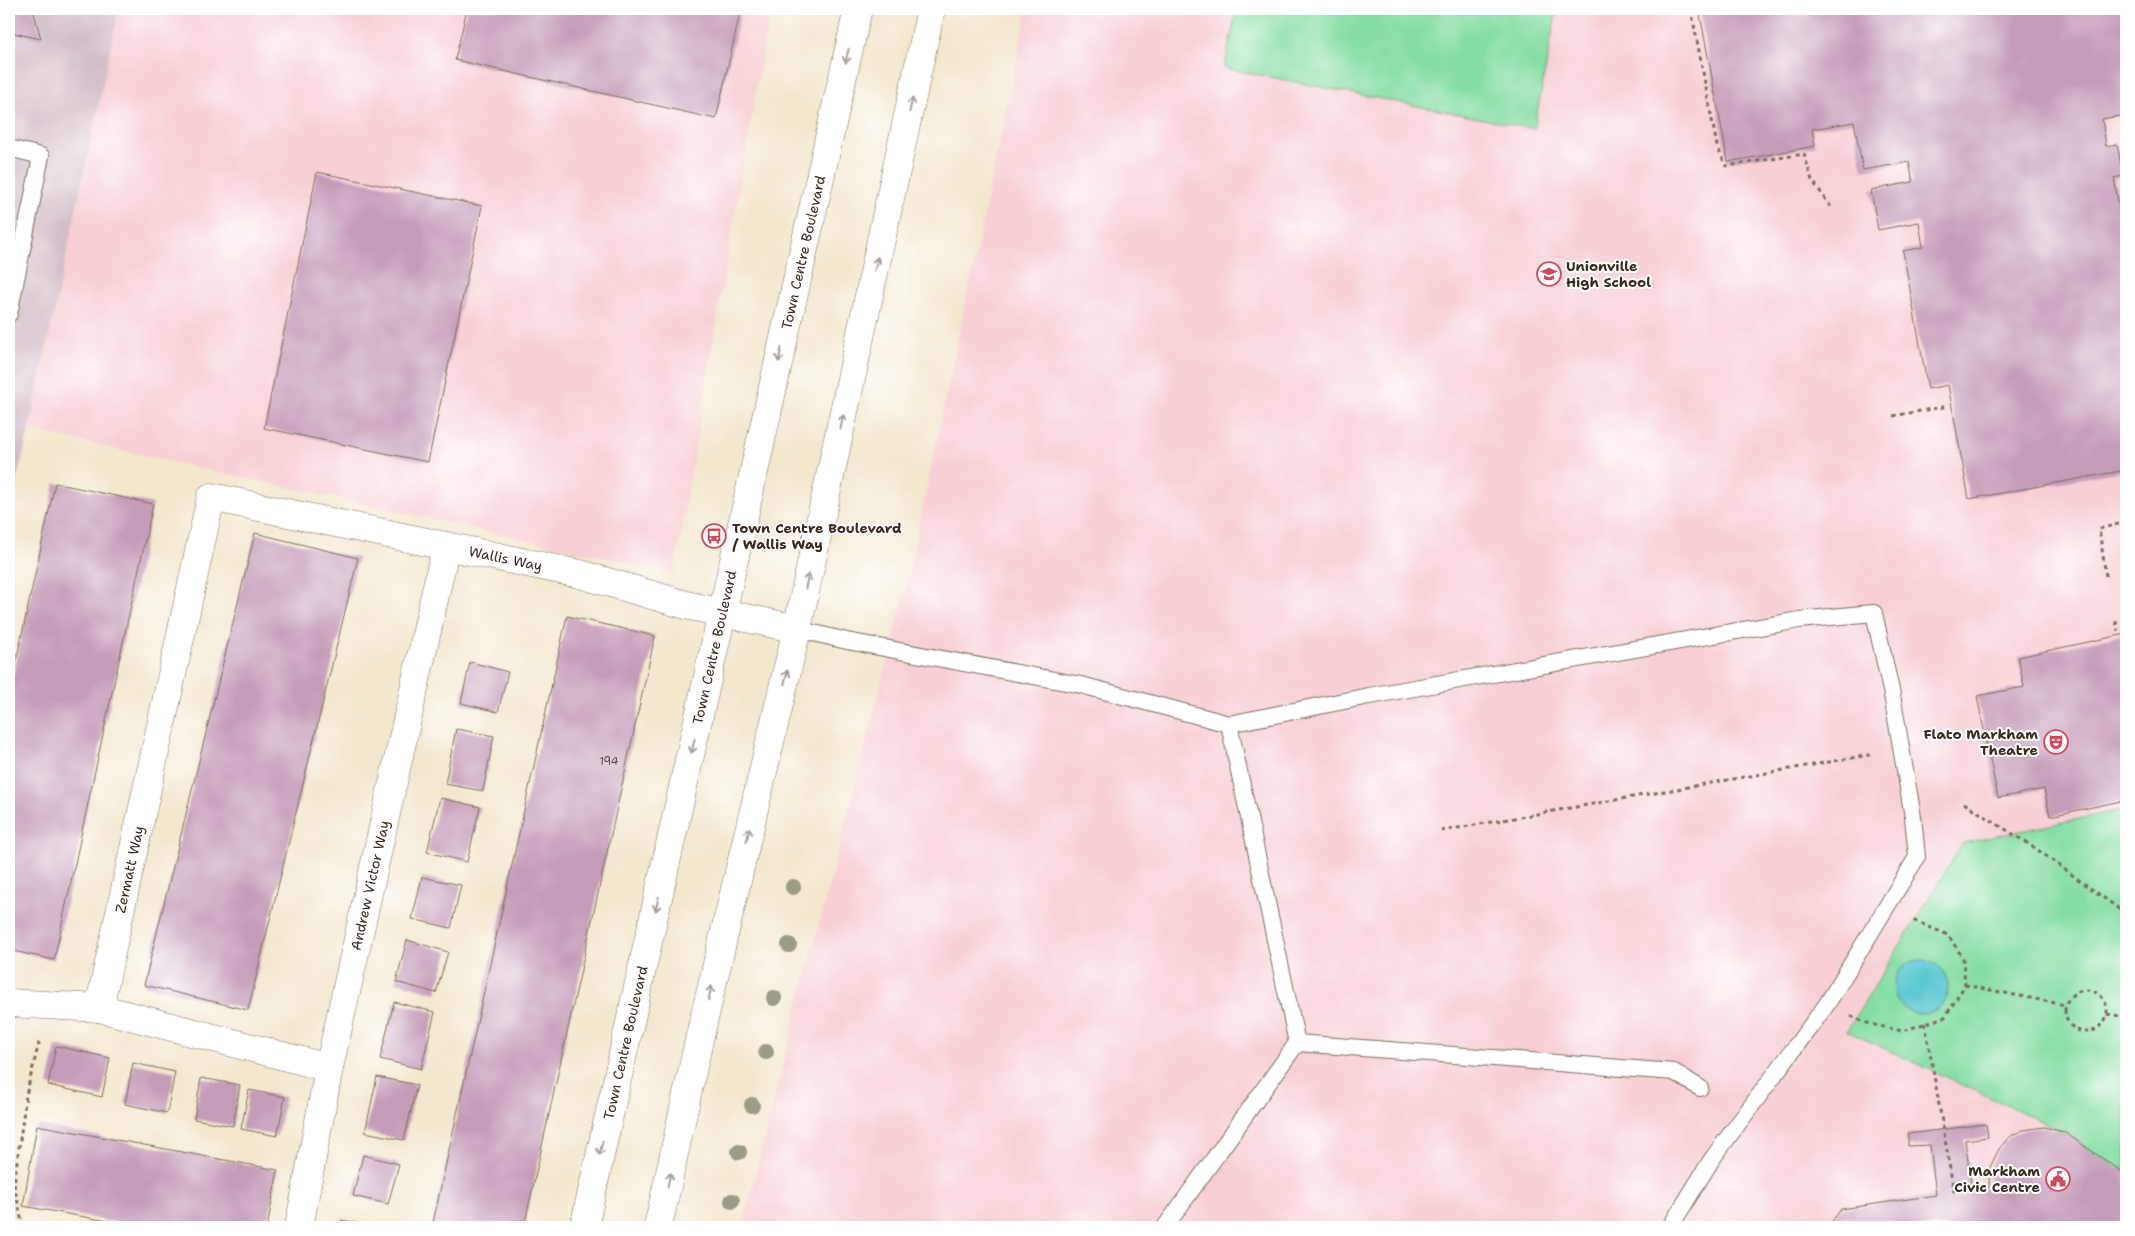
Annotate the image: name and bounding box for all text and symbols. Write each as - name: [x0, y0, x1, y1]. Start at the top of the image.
- one-way arrow: [842, 48, 851, 64]
- one-way arrow: [906, 97, 916, 113]
- street label: Town Centre Boulevard: [777, 174, 829, 331]
- one-way arrow: [872, 256, 881, 272]
- place label: Unionville High School: [1566, 257, 1651, 291]
- school or university icon: Unionville High School: [1536, 261, 1562, 287]
- one-way arrow: [775, 347, 784, 363]
- one-way arrow: [837, 415, 847, 431]
- place label: Town Centre Boulevard / Wallis Way: [732, 519, 902, 553]
- bus stop icon: Town Centre Boulevard / Wallis Way: [701, 523, 727, 549]
- street label: Wallis Way: [467, 542, 544, 575]
- street label: Town Centre Boulevard: [688, 569, 740, 726]
- one-way arrow: [803, 574, 812, 590]
- one-way arrow: [782, 669, 791, 685]
- place label: Flato Markham Theatre: [1923, 725, 2038, 759]
- theatre icon: Flato Markham Theatre: [2043, 729, 2069, 755]
- one-way arrow: [688, 737, 697, 753]
- house number: 194: [599, 754, 619, 769]
- street label: Andrew Victor Way: [347, 819, 393, 952]
- street label: Zermatt Way: [111, 824, 148, 915]
- one-way arrow: [744, 827, 753, 843]
- one-way arrow: [652, 895, 661, 911]
- street label: Town Centre Boulevard: [599, 964, 652, 1121]
- one-way arrow: [706, 985, 715, 1001]
- one-way arrow: [596, 1139, 605, 1155]
- place label: Markham Civic Centre: [1954, 1162, 2040, 1196]
- public building icon: Markham Civic Centre: [2045, 1166, 2071, 1192]
- one-way arrow: [664, 1172, 674, 1188]

